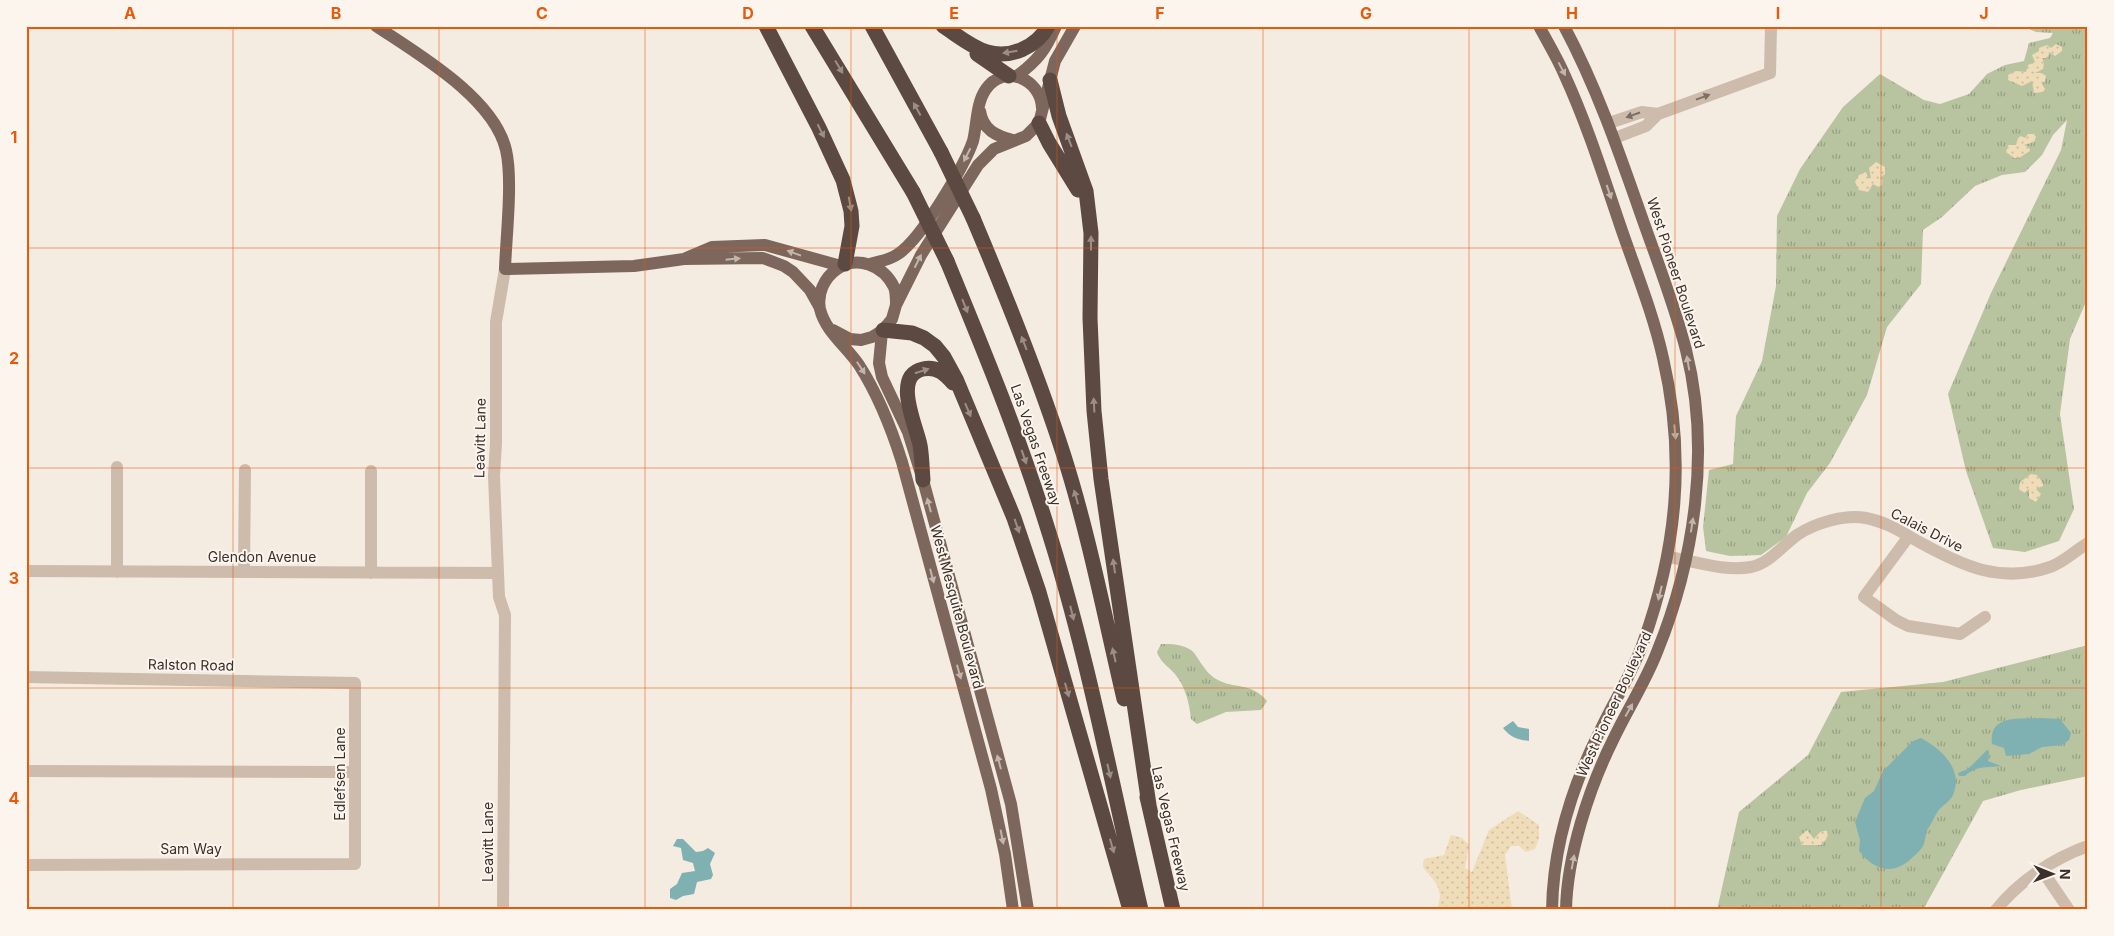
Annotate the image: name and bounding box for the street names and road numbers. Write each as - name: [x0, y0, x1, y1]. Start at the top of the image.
- street label: West Pioneer Boulevard: [1644, 195, 1709, 351]
- street label: Las Vegas Freeway: [1008, 382, 1065, 508]
- street label: Leavitt Lane: [470, 398, 489, 478]
- street label: Calais Drive: [1888, 504, 1966, 555]
- street label: West Mesquite Boulevard: [927, 523, 988, 690]
- street label: Glendon Avenue: [208, 548, 316, 565]
- street label: West Pioneer Boulevard: [1572, 629, 1655, 779]
- street label: Ralston Road: [148, 655, 234, 674]
- street label: Edlefsen Lane: [331, 727, 348, 821]
- street label: Las Vegas Freeway: [1149, 765, 1194, 893]
- street label: Leavitt Lane: [479, 802, 496, 882]
- street label: Sam Way: [160, 840, 222, 857]

